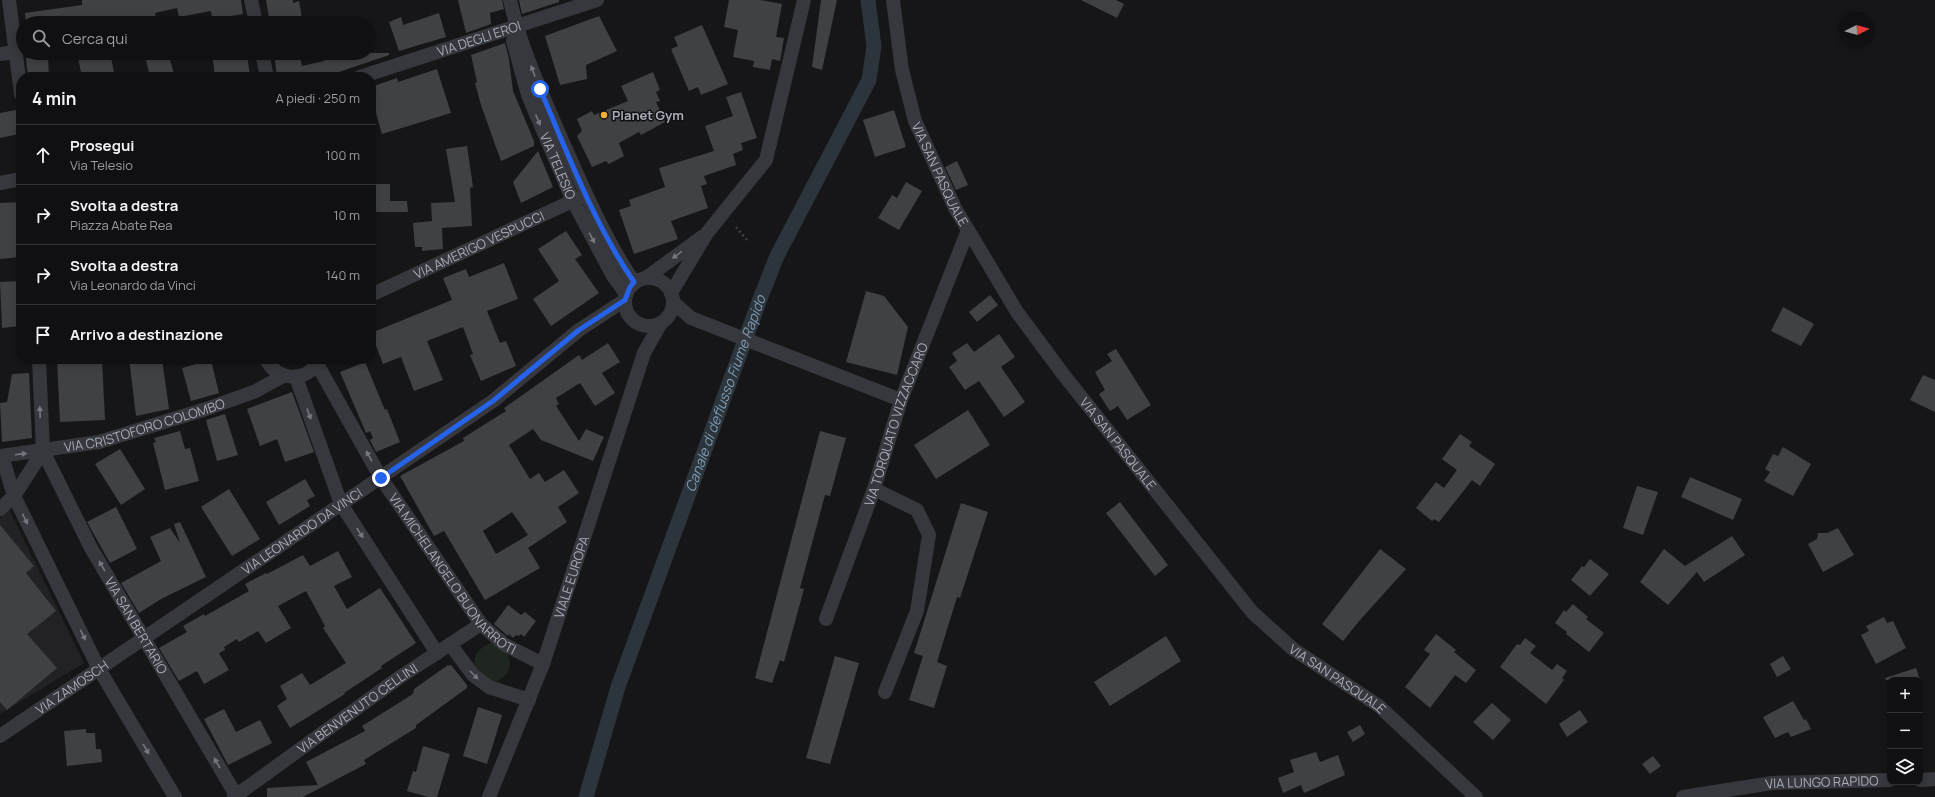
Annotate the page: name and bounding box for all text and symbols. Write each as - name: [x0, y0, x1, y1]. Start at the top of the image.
- north arrow: [1839, 12, 1875, 48]
- search box: [16, 16, 376, 60]
- street label: VIA DEGLI EROI: [435, 16, 523, 60]
- icon: search: [30, 27, 52, 49]
- text: Cerca qui: [62, 28, 128, 49]
- one-way arrow: [530, 64, 536, 76]
- route start: [531, 80, 549, 98]
- text: 4 min: [32, 87, 76, 110]
- text: A piedi · 250 m: [275, 89, 360, 107]
- place label: Planet Gym: [612, 106, 684, 124]
- marker: Planet Gym: [599, 110, 609, 120]
- one-way arrow: [536, 114, 542, 126]
- street label: VIA SAN PASQUALE: [908, 119, 973, 229]
- street label: VIA TELESIO: [536, 130, 580, 203]
- text: Prosegui: [70, 135, 134, 156]
- icon: ahead: [32, 144, 54, 166]
- text: 100 m: [325, 146, 360, 164]
- text: Via Telesio: [70, 156, 133, 174]
- text: Svolta a destra: [70, 195, 178, 216]
- icon: right: [32, 204, 54, 226]
- text: 10 m: [333, 206, 360, 224]
- street label: VIA AMERIGO VESPUCCI: [410, 206, 547, 283]
- text: Piazza Abate Rea: [70, 216, 173, 234]
- one-way arrow: [589, 232, 596, 244]
- one-way arrow: [671, 251, 682, 260]
- text: Svolta a destra: [70, 255, 178, 276]
- icon: right: [32, 264, 54, 286]
- text: 140 m: [326, 266, 360, 284]
- text: Via Leonardo da Vinci: [70, 276, 196, 294]
- water label: Canale di deflusso Fiume Rapido: [680, 292, 770, 494]
- icon: arrive: [32, 324, 54, 346]
- text: Arrivo a destinazione: [70, 324, 223, 345]
- street label: VIA TORQUATO VIZZACCARO: [860, 339, 932, 508]
- street label: VIA CRISTOFORO COLOMBO: [63, 394, 228, 456]
- street label: VIA SAN PASQUALE: [1076, 394, 1160, 493]
- one-way arrow: [37, 405, 43, 418]
- one-way arrow: [307, 408, 313, 420]
- one-way arrow: [365, 450, 372, 462]
- one-way arrow: [15, 451, 27, 457]
- route end: [372, 469, 390, 487]
- street label: VIA LEONARDO DA VINCI: [238, 483, 366, 578]
- street label: VIA MICHELANGELO BUONARROTI: [385, 490, 519, 658]
- one-way arrow: [22, 513, 28, 525]
- one-way arrow: [356, 528, 364, 538]
- street label: VIALE EUROPA: [549, 534, 593, 620]
- one-way arrow: [98, 561, 105, 572]
- street label: VIA SAN BERTARIO: [101, 574, 172, 678]
- one-way arrow: [80, 630, 86, 641]
- street label: VIA SAN PASQUALE: [1286, 640, 1390, 717]
- street label: VIA ZAMOSCH: [32, 656, 112, 718]
- street label: VIA BENVENUTO CELLINI: [293, 659, 421, 757]
- one-way arrow: [469, 670, 479, 680]
- map controls: [1887, 677, 1923, 785]
- button: +: [1887, 677, 1923, 713]
- button: −: [1887, 713, 1923, 749]
- one-way arrow: [143, 743, 150, 755]
- button: layers: [1887, 749, 1923, 785]
- one-way arrow: [213, 757, 220, 769]
- street label: VIA LUNGO RAPIDO: [1764, 771, 1879, 793]

